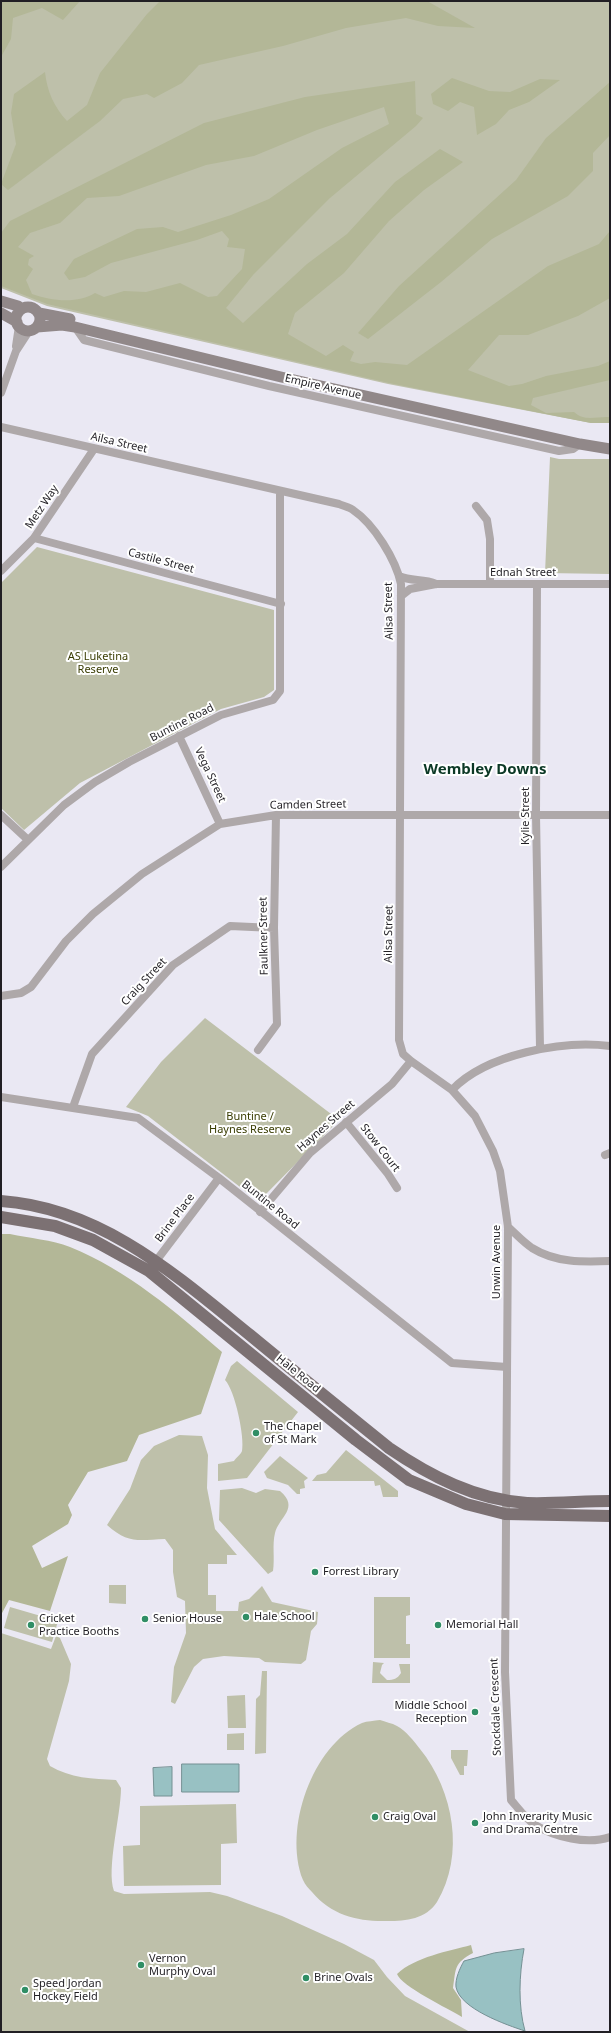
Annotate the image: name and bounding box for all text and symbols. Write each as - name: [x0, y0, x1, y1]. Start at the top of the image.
- street label: Empire Avenue: [284, 372, 362, 402]
- street label: Ailsa Street: [89, 430, 149, 456]
- street label: Metz Way: [23, 483, 61, 531]
- street label: Castile Street: [127, 546, 195, 576]
- street label: Ednah Street: [490, 566, 556, 580]
- street label: Ailsa Street: [382, 582, 396, 640]
- park label: AS Luketina Reserve: [68, 650, 128, 676]
- street label: Buntine Road: [148, 701, 216, 745]
- street label: Vega Street: [192, 745, 228, 805]
- district label: Wembley Downs: [423, 761, 547, 779]
- street label: Kylie Street: [519, 787, 533, 845]
- street label: Camden Street: [270, 798, 346, 812]
- street label: Faulkner Street: [257, 897, 271, 975]
- street label: Ailsa Street: [382, 905, 396, 963]
- street label: Craig Street: [119, 955, 169, 1009]
- street label: Haynes Street: [295, 1097, 357, 1155]
- park label: Buntine / Haynes Reserve: [209, 1110, 291, 1136]
- street label: Stow Court: [357, 1122, 403, 1174]
- street label: Buntine Road: [239, 1178, 301, 1232]
- street label: Brine Place: [152, 1191, 198, 1245]
- street label: Unwin Avenue: [490, 1225, 504, 1299]
- street label: Hale Road: [273, 1352, 323, 1396]
- place label: The Chapel of St Mark: [264, 1420, 322, 1446]
- marker: The Chapel of St Mark: [251, 1428, 261, 1438]
- place label: Forrest Library: [323, 1565, 399, 1579]
- marker: Forrest Library: [310, 1567, 320, 1577]
- place label: Hale School: [254, 1610, 314, 1624]
- place label: Cricket Practice Booths: [39, 1612, 119, 1638]
- place label: Senior House: [153, 1612, 222, 1626]
- marker: Hale School: [241, 1612, 251, 1622]
- marker: Senior House: [140, 1614, 150, 1624]
- place label: Memorial Hall: [446, 1618, 518, 1632]
- marker: Cricket Practice Booths: [26, 1620, 36, 1630]
- marker: Memorial Hall: [433, 1620, 443, 1630]
- street label: Stockdale Crescent: [488, 1658, 504, 1756]
- place label: Middle School Reception: [394, 1699, 467, 1725]
- marker: Middle School Reception: [470, 1707, 480, 1717]
- place label: Craig Oval: [383, 1810, 436, 1824]
- place label: John Inverarity Music and Drama Centre: [483, 1810, 592, 1836]
- marker: Craig Oval: [370, 1812, 380, 1822]
- marker: John Inverarity Music and Drama Centre: [470, 1818, 480, 1828]
- place label: Vernon Murphy Oval: [149, 1952, 216, 1978]
- marker: Vernon Murphy Oval: [136, 1960, 146, 1970]
- place label: Brine Ovals: [314, 1971, 373, 1985]
- marker: Brine Ovals: [301, 1973, 311, 1983]
- place label: Speed Jordan Hockey Field: [33, 1977, 102, 2003]
- marker: Speed Jordan Hockey Field: [20, 1985, 30, 1995]

